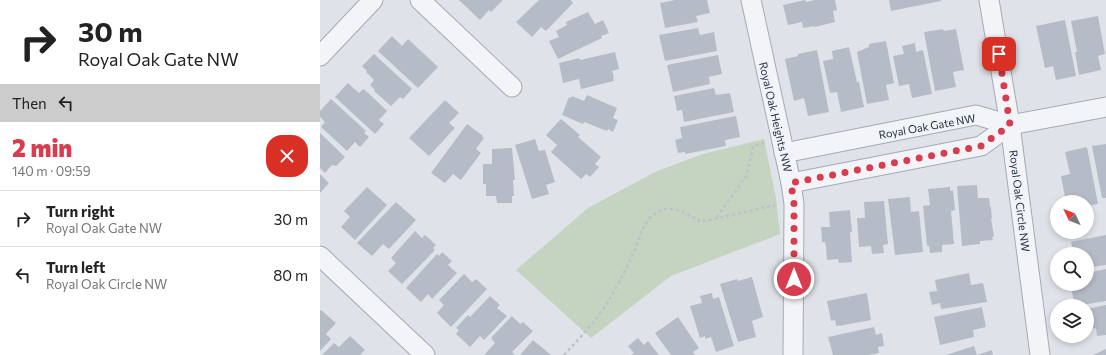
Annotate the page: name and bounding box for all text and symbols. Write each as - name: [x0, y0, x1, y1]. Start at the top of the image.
- text: 30 m: [78, 14, 143, 48]
- icon: right: [12, 16, 64, 68]
- pin: [982, 37, 1016, 71]
- icon: arrive: [988, 43, 1010, 65]
- text: Royal Oak Gate NW: [78, 48, 239, 70]
- street label: Royal Oak Heights NW: [757, 61, 795, 173]
- icon: left: [55, 92, 77, 114]
- text: Then: [12, 94, 47, 112]
- street label: Royal Oak Gate NW: [878, 111, 976, 141]
- text: 2 min: [12, 133, 72, 162]
- button: close: [266, 135, 308, 177]
- street label: Royal Oak Circle NW: [1007, 149, 1033, 253]
- text: 140 m · 09:59: [12, 163, 91, 179]
- north arrow: [1050, 195, 1094, 239]
- map controls: [1050, 195, 1094, 343]
- text: Turn right: [46, 202, 115, 220]
- icon: right: [12, 208, 34, 230]
- text: 30 m: [274, 210, 308, 228]
- text: Royal Oak Gate NW: [46, 220, 162, 236]
- button: search: [1050, 247, 1094, 291]
- text: Turn left: [46, 258, 105, 276]
- position arrow: [773, 258, 815, 300]
- icon: left: [12, 264, 34, 286]
- text: 80 m: [273, 266, 308, 284]
- text: Royal Oak Circle NW: [46, 276, 167, 292]
- button: layers: [1050, 299, 1094, 343]

